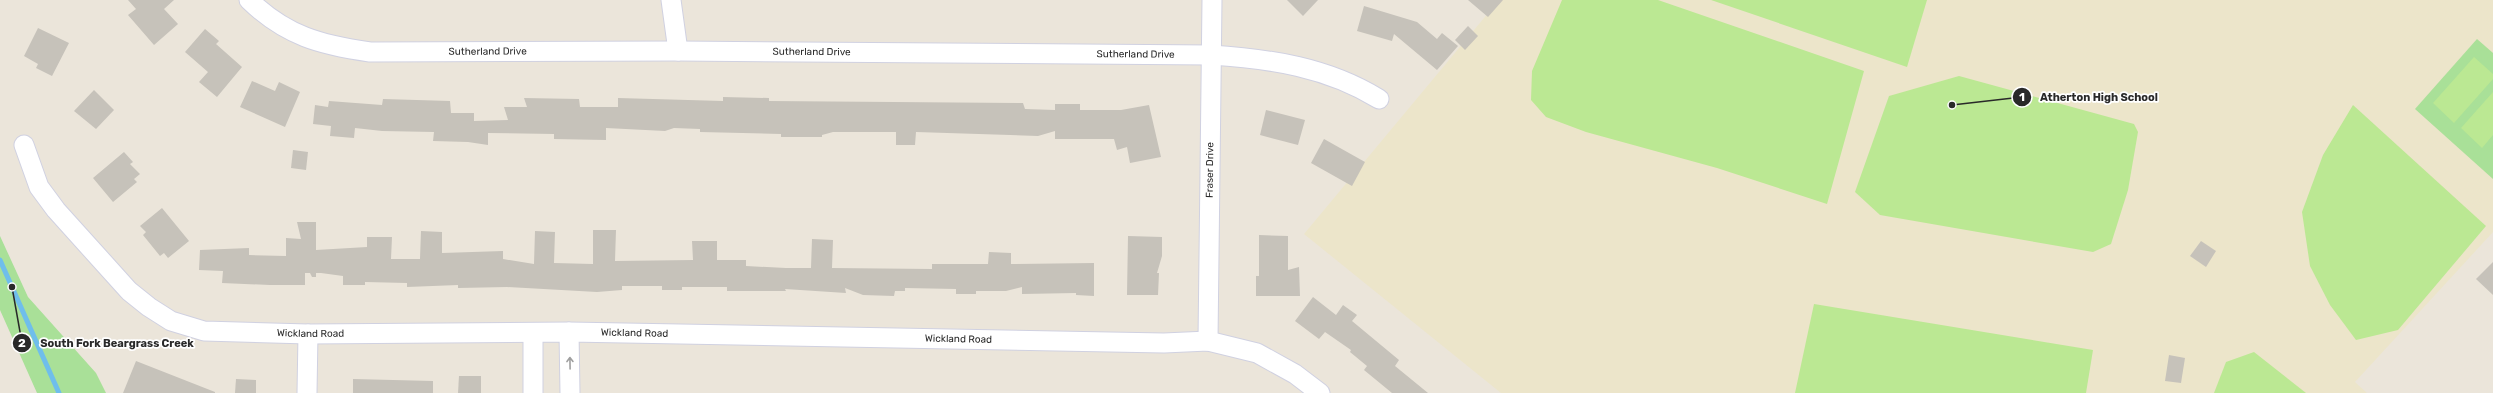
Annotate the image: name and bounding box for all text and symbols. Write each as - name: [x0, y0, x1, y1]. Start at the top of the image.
- street label: Sutherland Drive: [448, 45, 527, 58]
- street label: Sutherland Drive: [772, 46, 851, 58]
- street label: Sutherland Drive: [1096, 48, 1175, 61]
- callout: Atherton High School: [2012, 86, 2166, 109]
- text: 1: [2019, 90, 2025, 104]
- text: Atherton High School: [2040, 91, 2158, 104]
- street label: Fraser Drive: [1204, 142, 1216, 198]
- street label: Wickland Road: [277, 327, 344, 340]
- street label: Wickland Road: [601, 327, 668, 340]
- callout: South Fork Beargrass Creek: [12, 331, 202, 354]
- street label: Wickland Road: [925, 333, 992, 346]
- text: 2: [18, 336, 26, 350]
- text: South Fork Beargrass Creek: [40, 337, 194, 350]
- one-way arrow: [566, 357, 574, 370]

